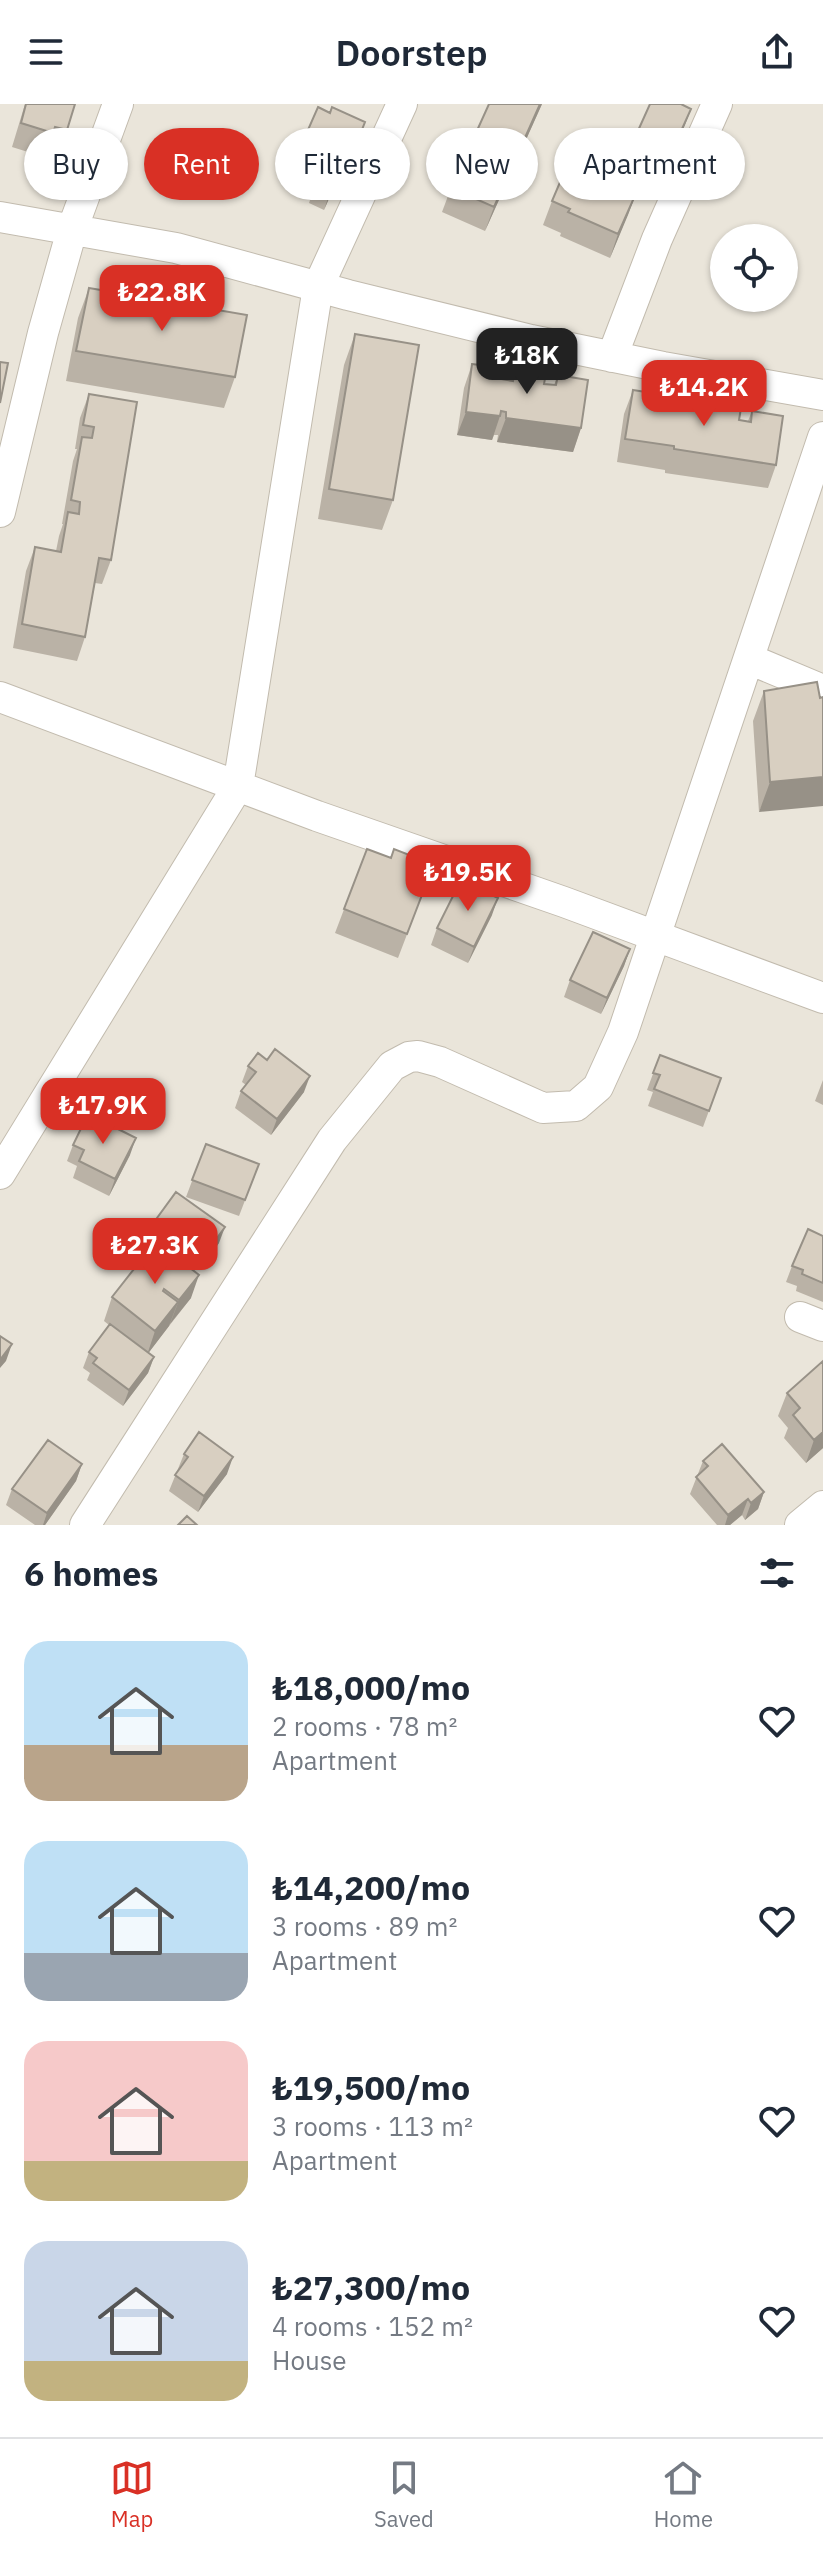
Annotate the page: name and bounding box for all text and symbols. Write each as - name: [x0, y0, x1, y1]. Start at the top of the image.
- text: Doorstep: [335, 29, 488, 76]
- icon: menu: [24, 30, 68, 74]
- icon: share: [755, 30, 799, 74]
- chip: Buy: [24, 128, 128, 200]
- chip: Rent: [144, 128, 259, 200]
- chip: Filters: [275, 128, 410, 200]
- chip: New: [426, 128, 538, 200]
- chip: Apartment: [554, 128, 745, 200]
- map controls: [710, 224, 798, 312]
- button: locate: [710, 224, 798, 312]
- pin: ₺22.8K: [97, 265, 227, 333]
- text: ₺22.8K: [118, 274, 206, 308]
- pin: ₺18K: [480, 328, 574, 396]
- text: ₺18K: [494, 337, 560, 371]
- pin: ₺14.2K: [639, 360, 769, 428]
- text: ₺14.2K: [660, 369, 748, 403]
- pin: ₺19.5K: [403, 845, 533, 913]
- text: ₺19.5K: [424, 854, 512, 888]
- pin: ₺17.9K: [38, 1078, 168, 1146]
- text: ₺17.9K: [59, 1087, 147, 1121]
- pin: ₺27.3K: [90, 1218, 220, 1286]
- text: ₺27.3K: [111, 1227, 199, 1261]
- text: 6 homes: [24, 1551, 159, 1595]
- icon: filters: [755, 1551, 799, 1595]
- text: ₺18,000/mo: [272, 1665, 470, 1709]
- icon: home: [88, 1673, 184, 1769]
- icon: heart: [755, 1699, 799, 1743]
- text: 2 rooms · 78 m²: [272, 1709, 457, 1743]
- text: Apartment: [272, 1743, 397, 1777]
- text: ₺14,200/mo: [272, 1865, 470, 1909]
- icon: home: [88, 1873, 184, 1969]
- icon: heart: [755, 1899, 799, 1943]
- text: 3 rooms · 89 m²: [272, 1909, 457, 1943]
- text: Apartment: [272, 1943, 397, 1977]
- text: ₺19,500/mo: [272, 2065, 470, 2109]
- icon: home: [88, 2073, 184, 2169]
- icon: heart: [755, 2099, 799, 2143]
- text: 3 rooms · 113 m²: [272, 2109, 473, 2143]
- text: Apartment: [272, 2143, 397, 2177]
- text: ₺27,300/mo: [272, 2265, 470, 2309]
- icon: home: [88, 2273, 184, 2369]
- icon: heart: [755, 2299, 799, 2343]
- text: 4 rooms · 152 m²: [272, 2309, 473, 2343]
- text: House: [272, 2343, 347, 2377]
- tab: Map: [110, 2456, 154, 2533]
- tab: Saved: [374, 2456, 434, 2533]
- tab: Home: [654, 2456, 713, 2533]

